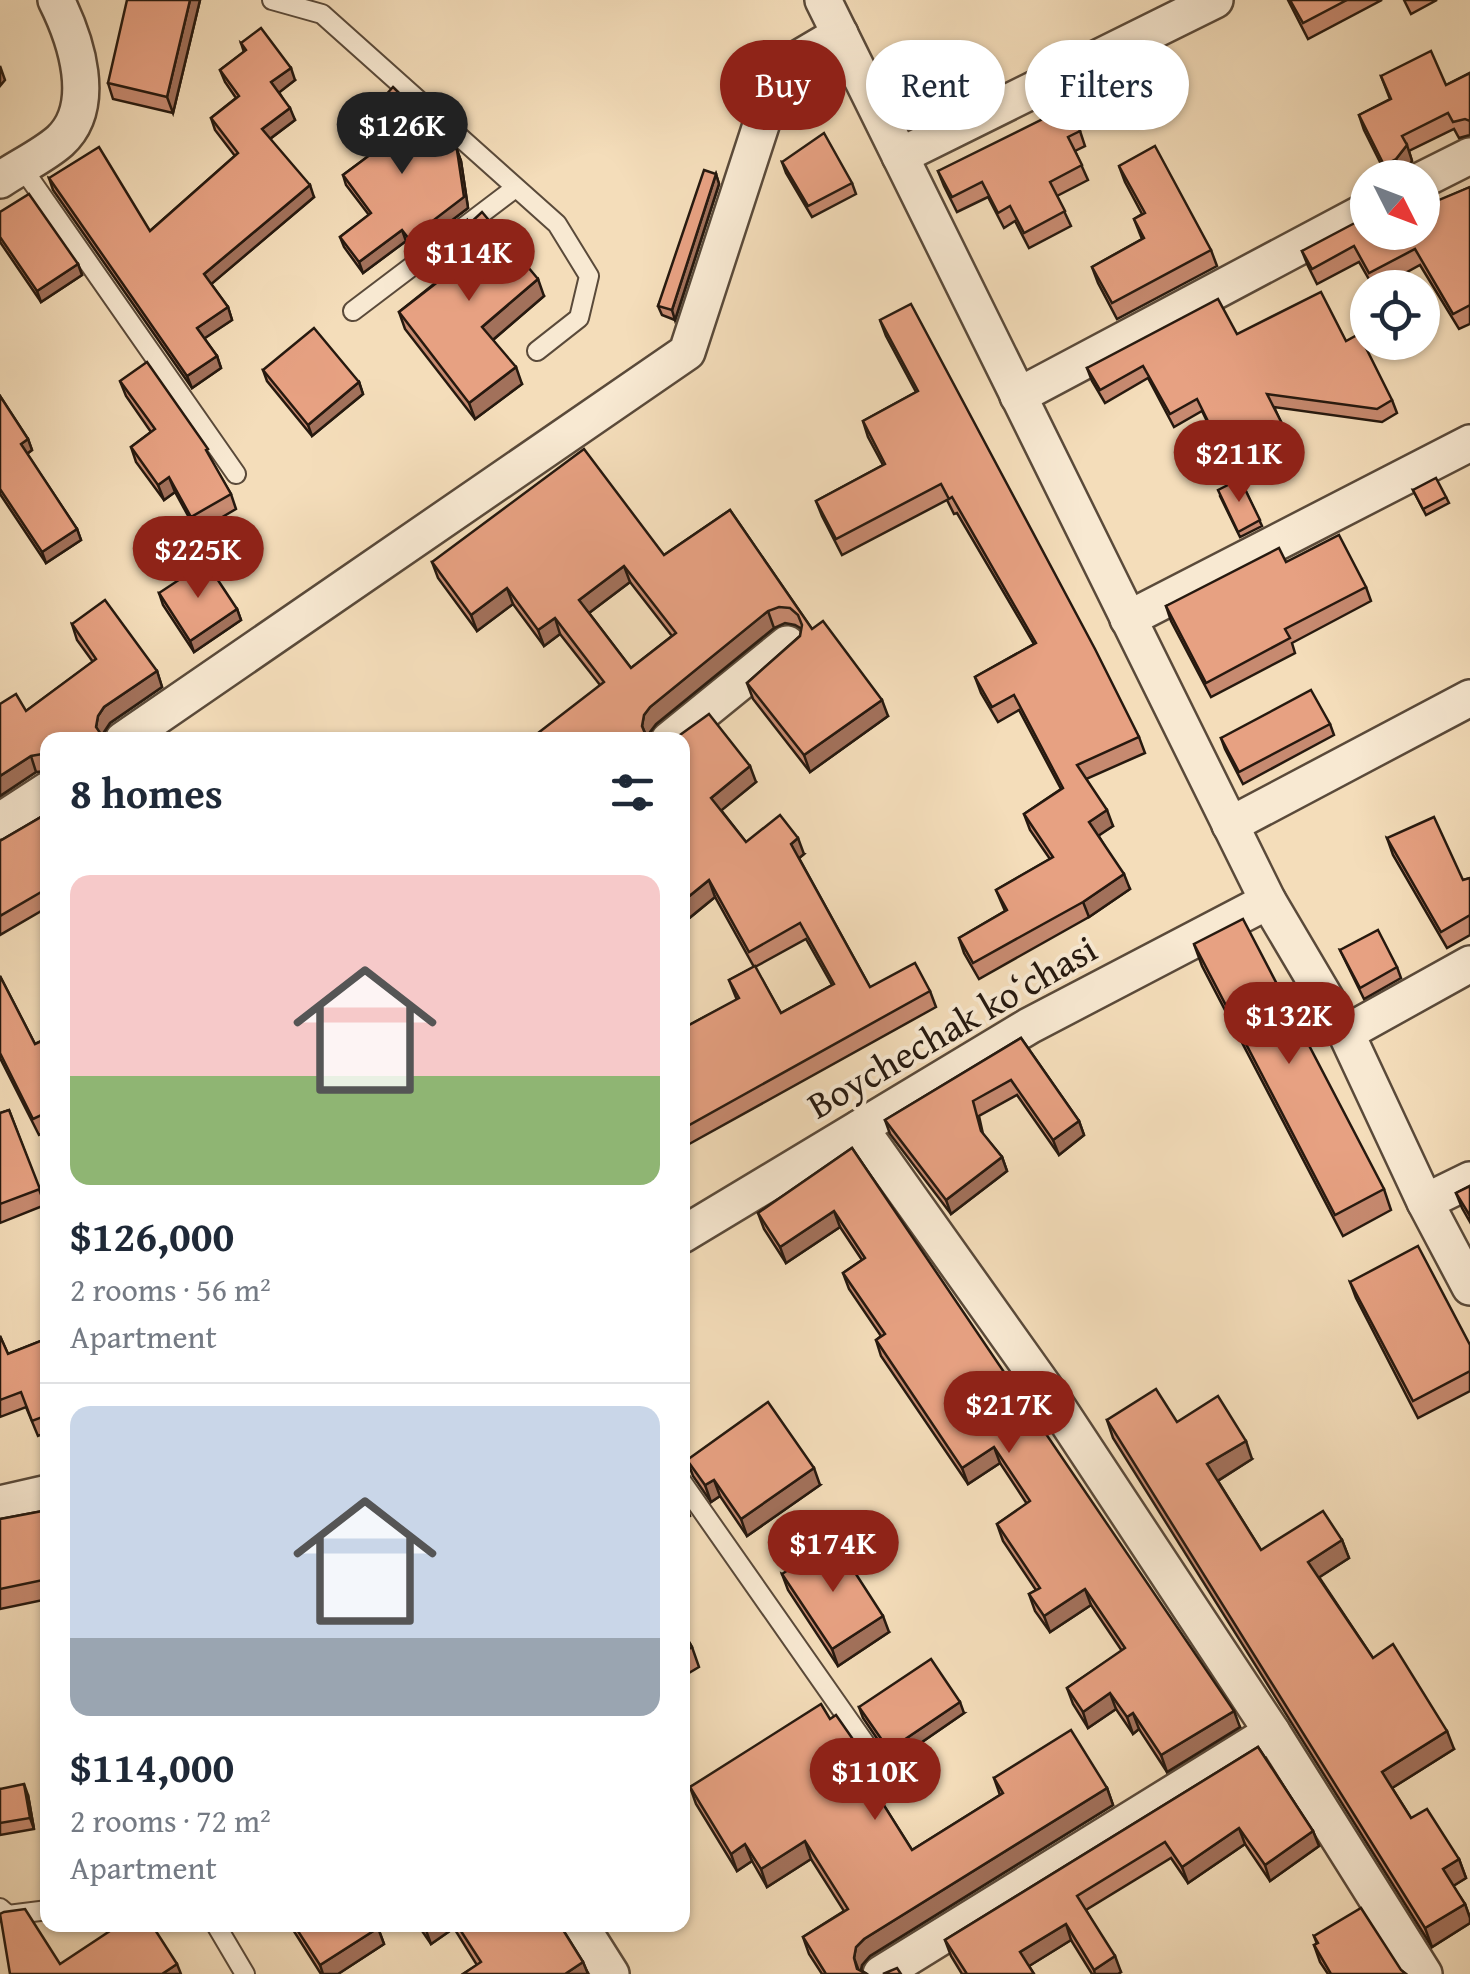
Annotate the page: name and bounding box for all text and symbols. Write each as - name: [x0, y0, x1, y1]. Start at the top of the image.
- chip: Buy: [720, 40, 846, 130]
- chip: Rent: [866, 40, 1005, 130]
- chip: Filters: [1025, 40, 1189, 130]
- pin: $126K: [332, 92, 472, 177]
- text: $126K: [359, 101, 445, 148]
- north arrow: [1350, 160, 1440, 250]
- map controls: [1350, 160, 1440, 360]
- pin: $114K: [399, 219, 539, 304]
- text: $114K: [426, 228, 512, 275]
- button: locate: [1350, 270, 1440, 360]
- pin: $211K: [1169, 420, 1309, 505]
- text: $211K: [1196, 429, 1282, 476]
- pin: $225K: [128, 516, 268, 601]
- text: $225K: [155, 525, 241, 572]
- text: 8 homes: [70, 762, 223, 823]
- icon: filters: [605, 765, 660, 820]
- street label: Boychechak koʻchasi: [796, 920, 1107, 1132]
- icon: home: [275, 940, 455, 1120]
- pin: $132K: [1219, 982, 1359, 1067]
- text: $132K: [1246, 991, 1332, 1038]
- text: $126,000: [70, 1205, 234, 1266]
- text: 2 rooms · 56 m²: [70, 1266, 271, 1313]
- text: Apartment: [70, 1313, 217, 1360]
- pin: $217K: [939, 1371, 1079, 1456]
- text: $217K: [966, 1380, 1052, 1427]
- icon: home: [275, 1471, 455, 1651]
- pin: $174K: [763, 1510, 903, 1595]
- text: $174K: [790, 1519, 876, 1566]
- text: $114,000: [70, 1736, 234, 1797]
- pin: $110K: [805, 1738, 945, 1823]
- text: $110K: [832, 1747, 918, 1794]
- text: 2 rooms · 72 m²: [70, 1797, 271, 1844]
- text: Apartment: [70, 1844, 217, 1891]

